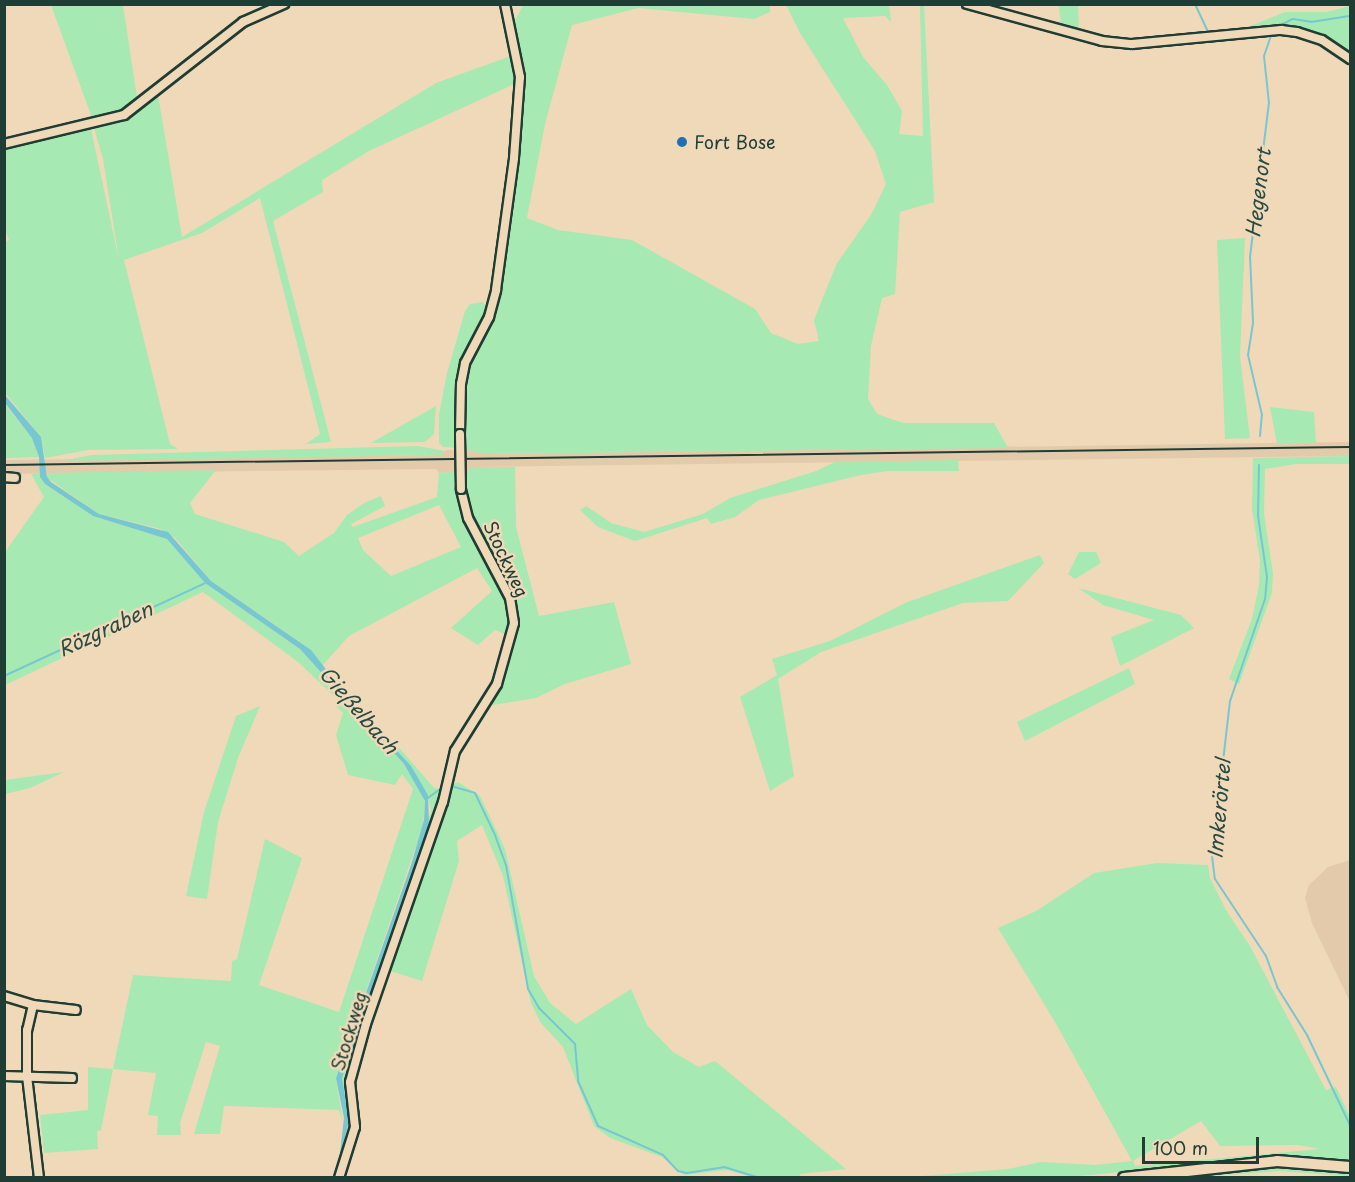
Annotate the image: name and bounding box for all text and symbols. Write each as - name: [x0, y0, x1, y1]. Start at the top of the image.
- place label: Fort Bose: [694, 131, 776, 153]
- marker: Fort Bose: [675, 135, 689, 149]
- water label: Hegenort: [1241, 147, 1275, 239]
- street label: Stockweg: [479, 517, 533, 601]
- water label: Rözgraben: [54, 597, 156, 661]
- water label: Gießelbach: [315, 662, 403, 758]
- water label: Imkerörtel: [1203, 758, 1235, 860]
- street label: Stockweg: [327, 989, 371, 1073]
- scale bar: [1145, 1125, 1262, 1163]
- text: 100 m: [1153, 1134, 1208, 1161]

